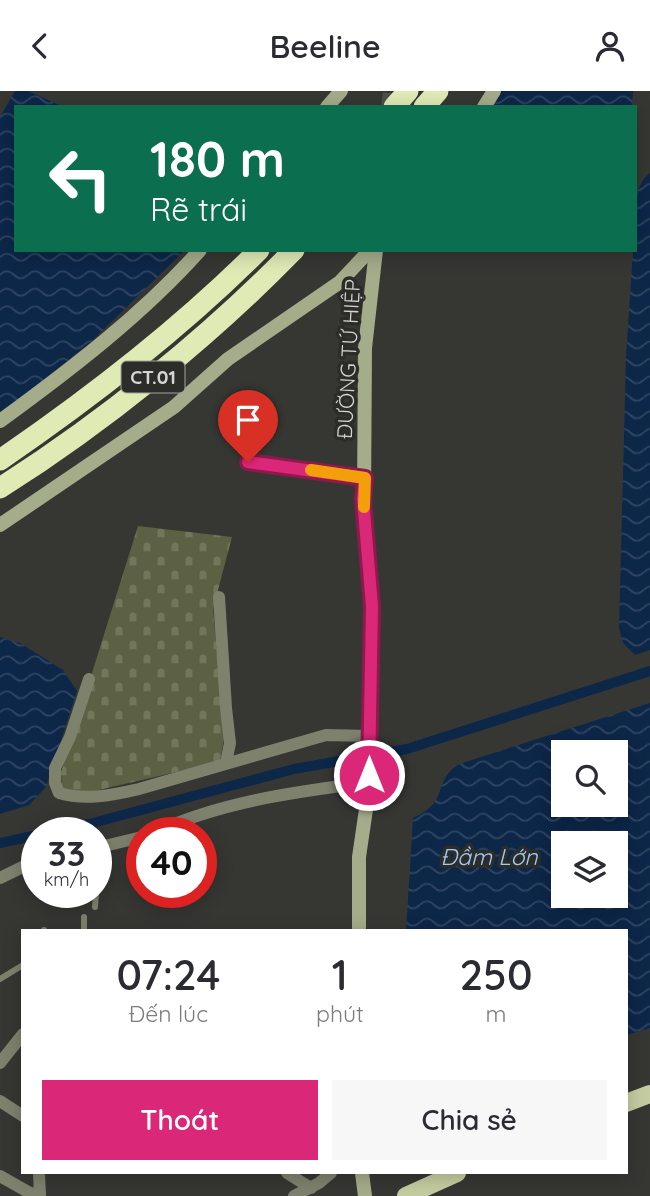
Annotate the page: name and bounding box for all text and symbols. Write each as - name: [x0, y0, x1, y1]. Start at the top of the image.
- text: Beeline: [269, 26, 381, 66]
- icon: back: [21, 27, 59, 65]
- icon: person: [591, 27, 629, 65]
- text: 180 m: [150, 128, 285, 189]
- icon: left: [35, 133, 126, 224]
- text: Rẽ trái: [150, 189, 247, 229]
- street label: ĐƯỜNG TỨ HIỆP: [331, 278, 365, 440]
- road number: CT.01: [122, 361, 184, 393]
- pin: [218, 390, 278, 462]
- icon: arrive: [229, 401, 267, 439]
- position arrow: [332, 738, 406, 812]
- map controls: [551, 740, 628, 908]
- button: search: [551, 740, 628, 817]
- speed limit sign: 40: [126, 817, 217, 908]
- text: 33: [48, 831, 85, 875]
- button: layers: [551, 831, 628, 908]
- water label: Đầm Lớn: [440, 842, 538, 871]
- text: km/h: [44, 868, 89, 891]
- text: 07:24: [117, 948, 220, 1001]
- text: 1: [332, 948, 348, 1001]
- text: 250: [459, 948, 532, 1001]
- text: Đến lúc: [129, 999, 208, 1028]
- text: phút: [316, 999, 364, 1028]
- text: m: [485, 999, 506, 1028]
- button: Thoát: [42, 1080, 318, 1160]
- button: Chia sẻ: [332, 1080, 607, 1160]

